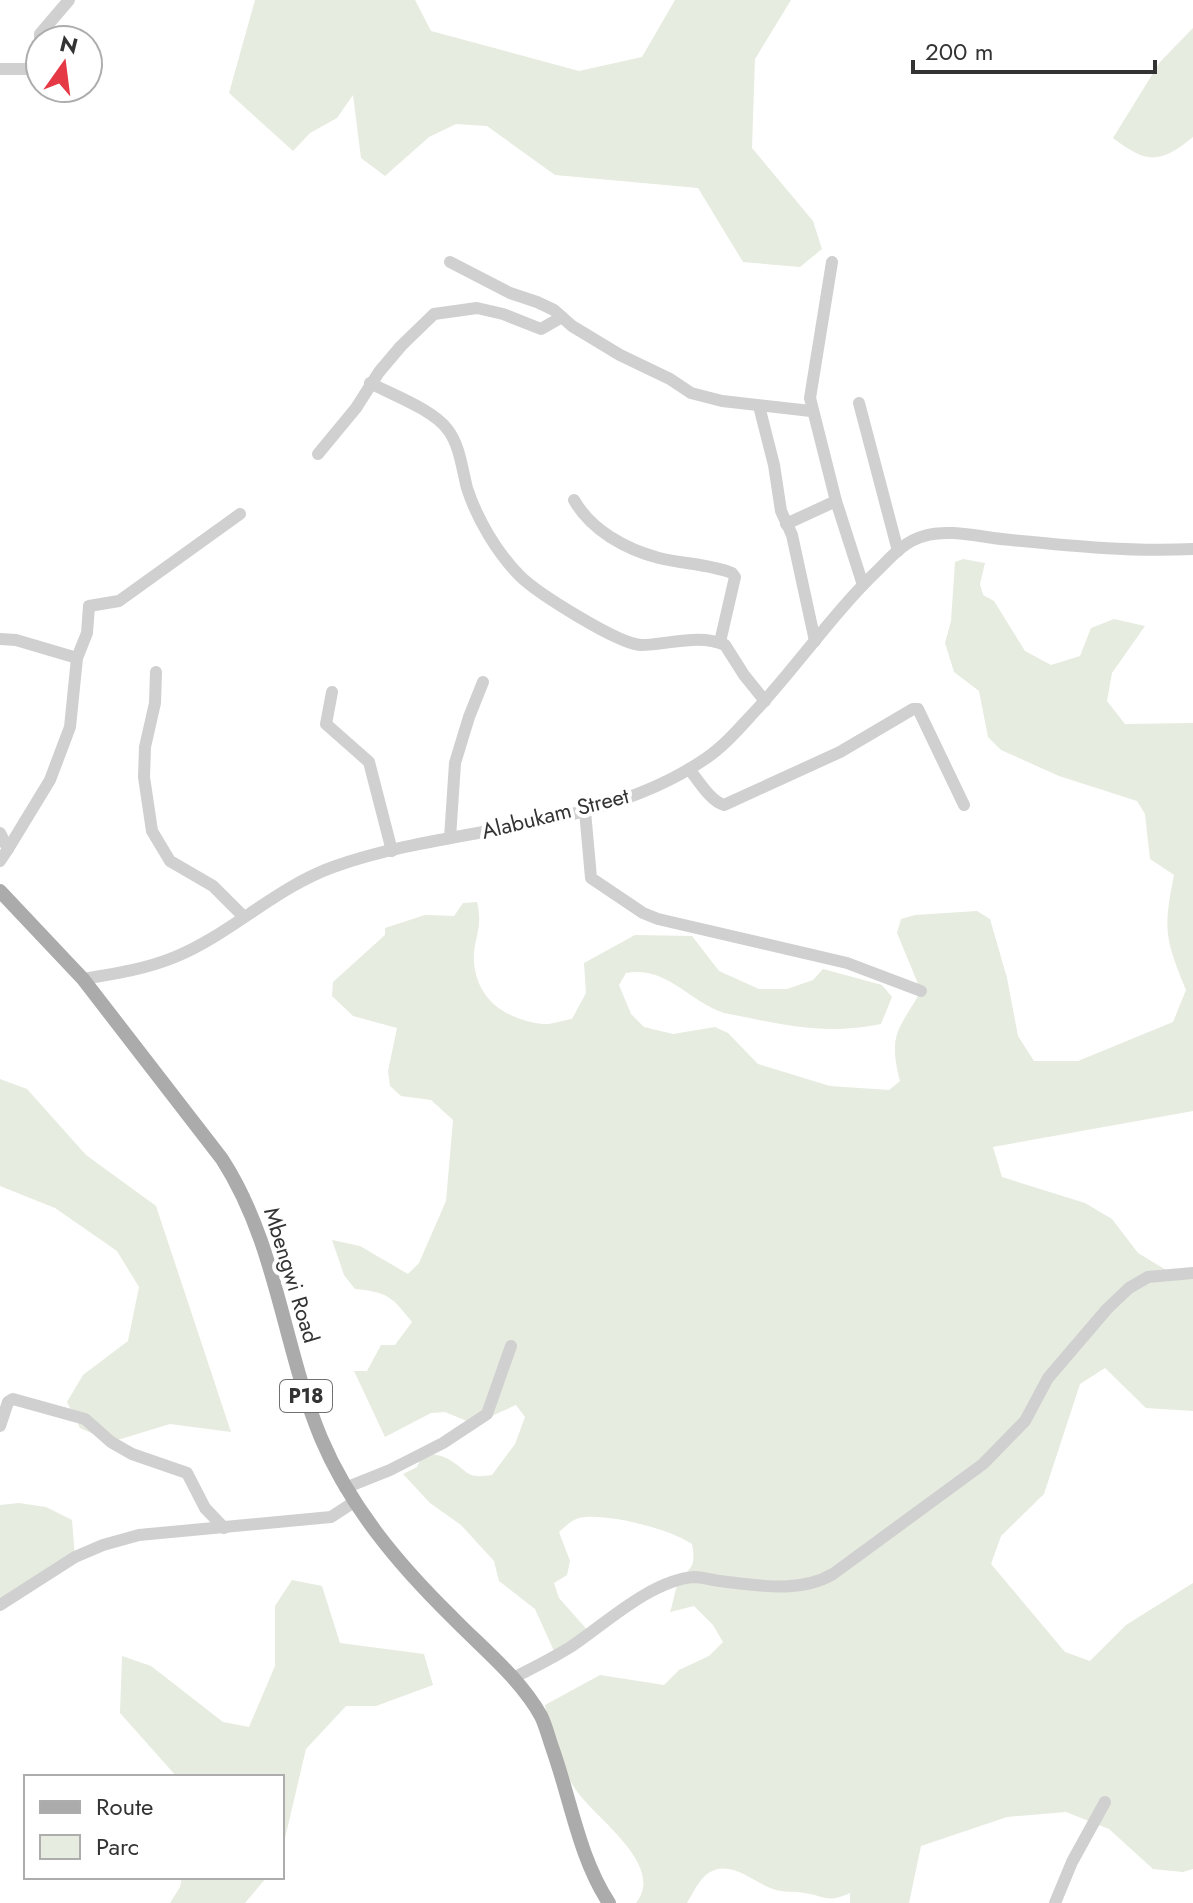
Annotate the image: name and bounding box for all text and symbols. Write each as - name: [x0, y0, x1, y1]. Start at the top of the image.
- north arrow: [24, 24, 104, 104]
- scale bar: [913, 24, 1155, 74]
- text: N: [56, 27, 81, 62]
- text: 200 m: [925, 34, 993, 69]
- street label: Alabukam Street: [478, 779, 633, 847]
- street label: Mbengwi Road: [256, 1203, 328, 1347]
- road number: P18: [280, 1380, 332, 1412]
- legend: [24, 1775, 284, 1879]
- text: Route: [96, 1789, 153, 1824]
- text: Parc: [96, 1829, 139, 1864]

